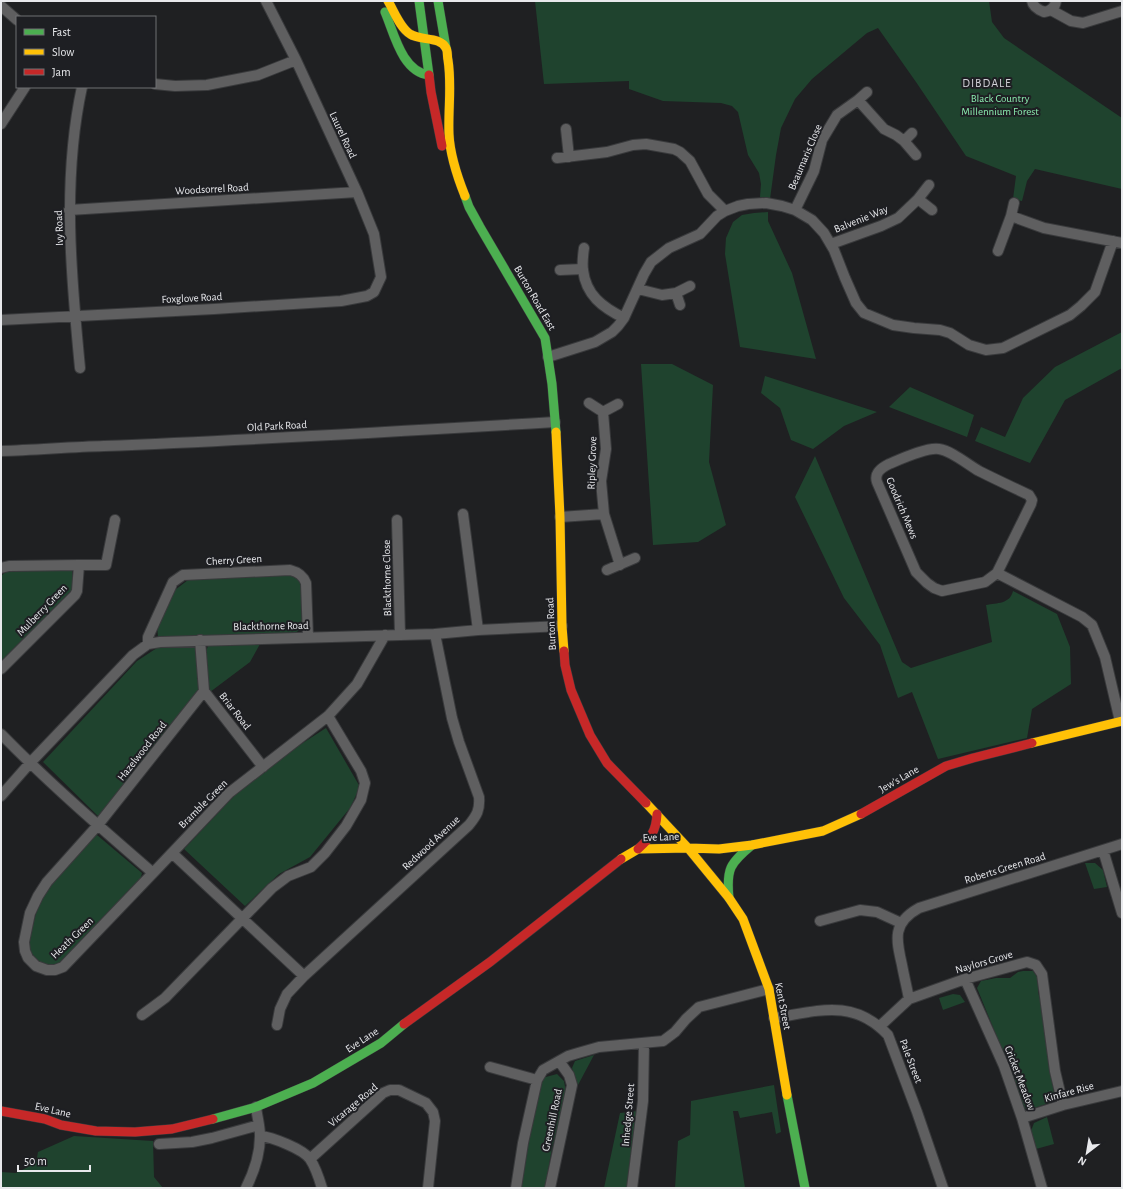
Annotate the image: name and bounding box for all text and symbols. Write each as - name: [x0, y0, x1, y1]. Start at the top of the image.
- legend: [16, 16, 156, 88]
- text: Fast: [52, 26, 71, 38]
- text: Slow: [52, 46, 74, 58]
- text: Jam: [52, 66, 71, 78]
- district label: DIBDALE: [962, 77, 1012, 89]
- park label: Black Country Millennium Forest: [961, 93, 1039, 117]
- street label: Laurel Road: [327, 110, 359, 160]
- street label: Beaumaris Close: [786, 122, 824, 192]
- street label: Woodsorrel Road: [175, 182, 249, 196]
- street label: Balvenie Way: [832, 203, 890, 235]
- street label: Ivy Road: [53, 210, 65, 246]
- street label: Burton Road East: [512, 264, 558, 333]
- street label: Foxglove Road: [161, 291, 223, 305]
- street label: Old Park Road: [247, 419, 307, 433]
- street label: Ripley Grove: [586, 436, 598, 490]
- street label: Goodrich Mews: [884, 476, 920, 540]
- street label: Blackthorne Close: [381, 540, 393, 616]
- street label: Cherry Green: [206, 553, 262, 567]
- street label: Mulberry Green: [15, 582, 69, 638]
- street label: Burton Road: [544, 597, 558, 651]
- street label: Blackthorne Road: [233, 620, 309, 632]
- street label: Briar Road: [217, 690, 253, 732]
- street label: Hazelwood Road: [116, 719, 169, 783]
- street label: Jew's Lane: [877, 763, 921, 795]
- street label: Bramble Green: [176, 777, 230, 831]
- street label: Redwood Avenue: [400, 814, 462, 872]
- street label: Eve Lane: [642, 831, 680, 843]
- street label: Roberts Green Road: [963, 850, 1047, 886]
- street label: Heath Green: [49, 915, 95, 961]
- street label: Naylors Grove: [954, 949, 1014, 975]
- street label: Kent Street: [773, 982, 793, 1031]
- street label: Eve Lane: [344, 1025, 380, 1055]
- street label: Pale Street: [898, 1038, 925, 1085]
- street label: Cricket Meadow: [1003, 1044, 1038, 1112]
- street label: Kinfare Rise: [1043, 1080, 1095, 1104]
- street label: Vicarage Road: [326, 1081, 380, 1129]
- street label: Inhedge Street: [620, 1083, 636, 1147]
- street label: Greenhill Road: [540, 1088, 564, 1152]
- street label: Eve Lane: [34, 1101, 72, 1119]
- north arrow: [1067, 1133, 1107, 1173]
- scale bar: [18, 1147, 90, 1173]
- text: N: [1076, 1154, 1088, 1168]
- text: 50 m: [24, 1155, 47, 1167]

